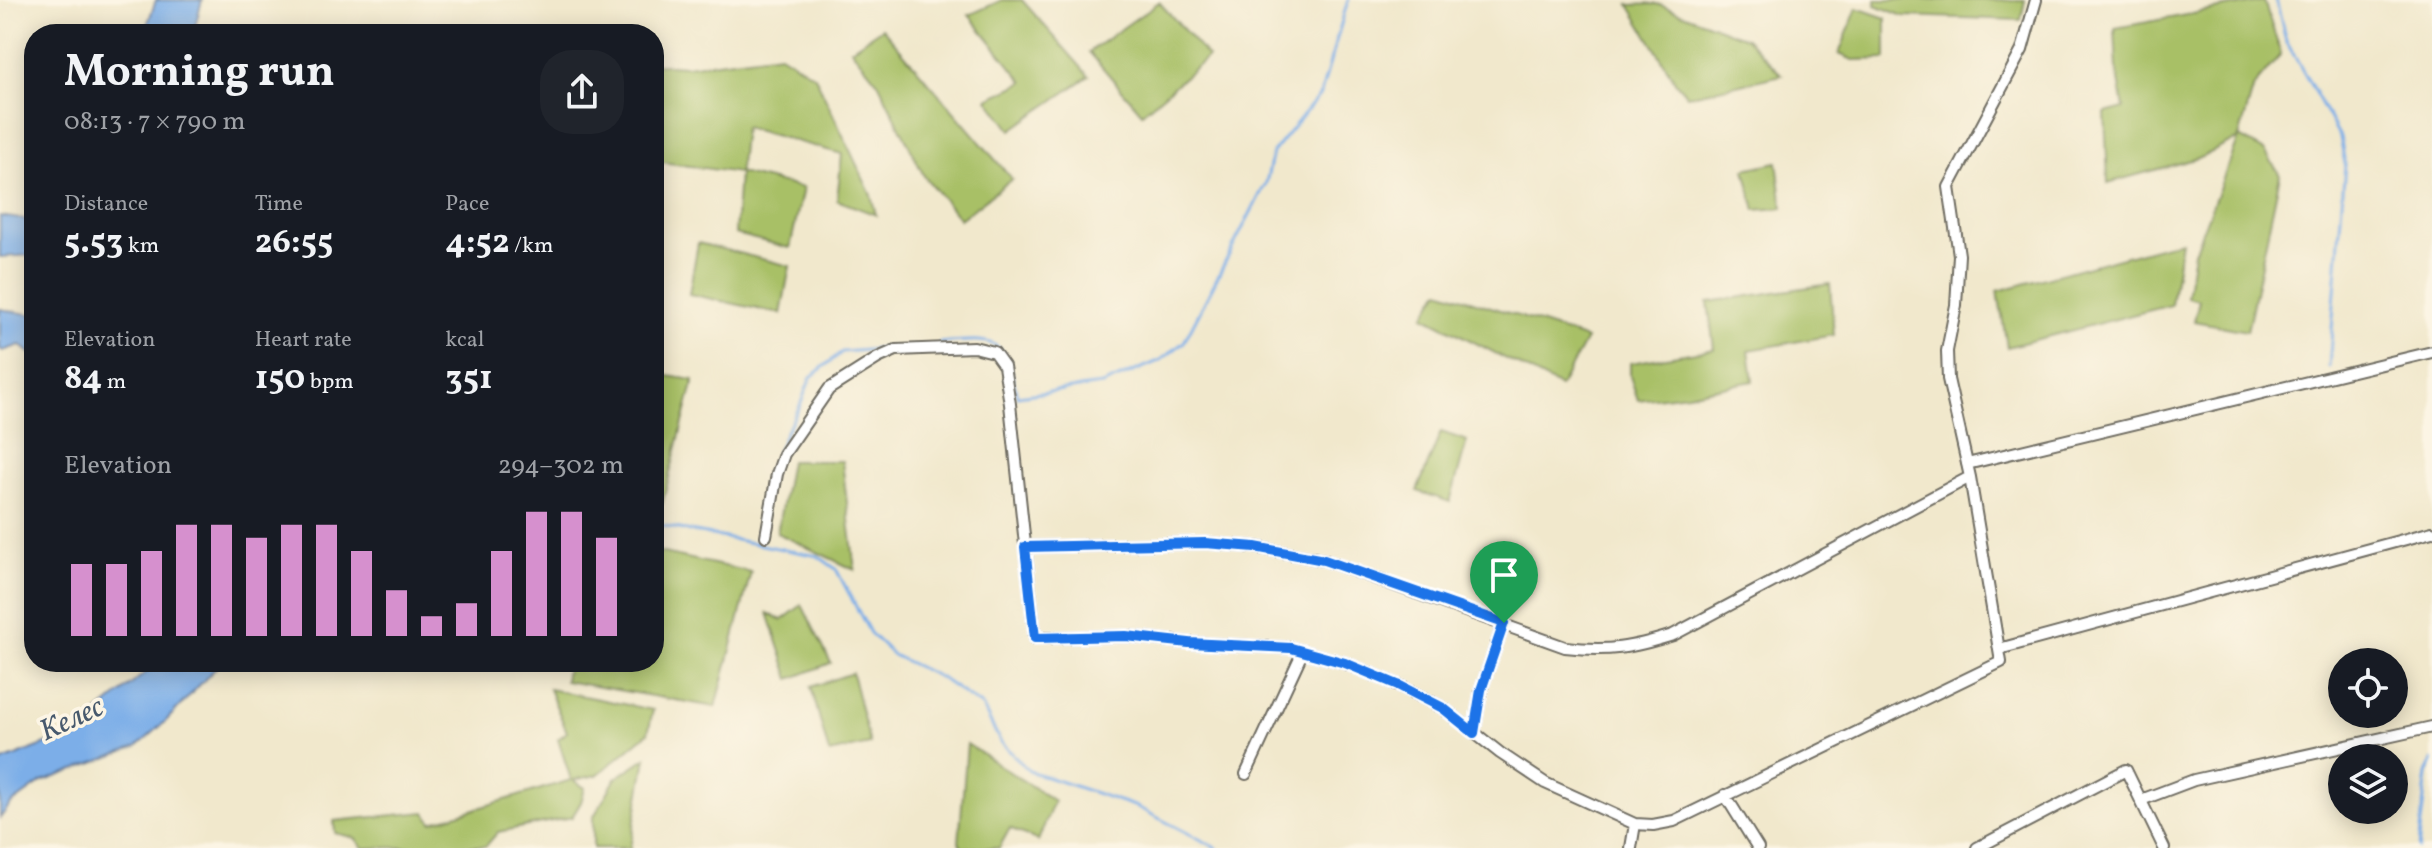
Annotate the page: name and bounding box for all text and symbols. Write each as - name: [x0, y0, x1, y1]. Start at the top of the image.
- text: Morning run: [64, 43, 335, 104]
- button: share: [540, 50, 624, 134]
- text: 08:13 · 7 × 790 m: [64, 104, 245, 140]
- text: Distance: [64, 189, 148, 220]
- text: Time: [255, 189, 303, 220]
- text: Pace: [445, 189, 489, 220]
- text: 5.53: [64, 220, 123, 267]
- text: 26:55: [255, 220, 333, 267]
- text: 4:52: [445, 220, 510, 267]
- text: km: [123, 231, 159, 262]
- text: /km: [510, 231, 554, 262]
- text: Elevation: [64, 325, 155, 356]
- text: Heart rate: [255, 325, 352, 356]
- text: kcal: [445, 325, 484, 356]
- text: 84: [64, 356, 102, 403]
- text: 150: [255, 356, 305, 403]
- text: 351: [445, 356, 493, 403]
- text: m: [102, 367, 126, 398]
- text: bpm: [305, 367, 354, 398]
- text: Elevation: [64, 448, 172, 484]
- text: 294–302 m: [498, 448, 624, 484]
- pin: [1470, 541, 1538, 623]
- icon: arrive: [1482, 553, 1526, 597]
- map controls: [2328, 648, 2408, 824]
- button: locate: [2328, 648, 2408, 728]
- water label: Келес: [33, 687, 111, 753]
- button: layers: [2328, 744, 2408, 824]

